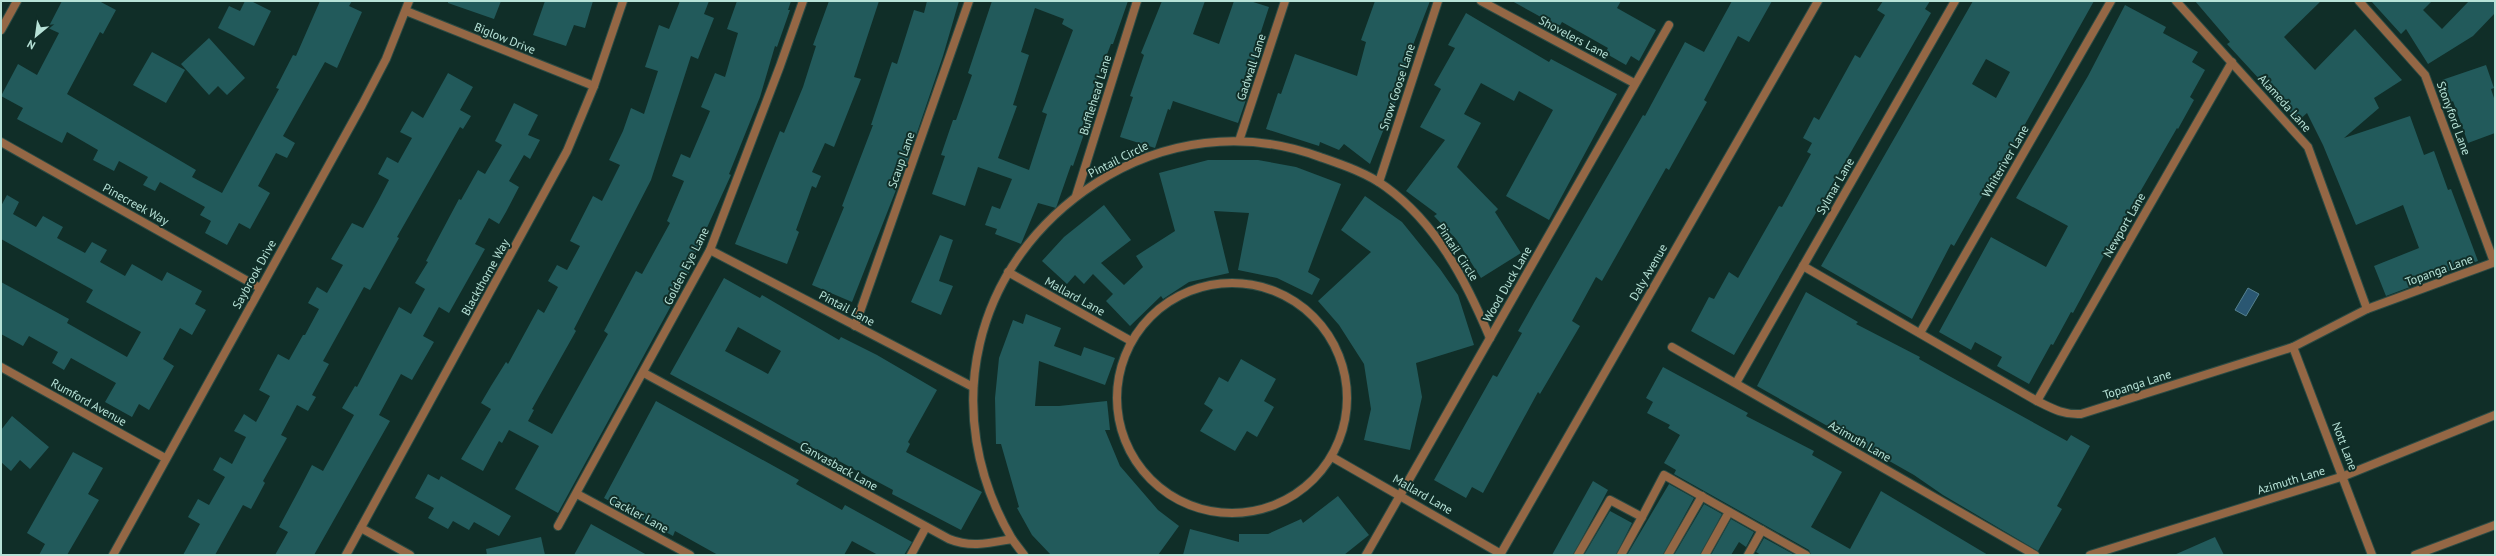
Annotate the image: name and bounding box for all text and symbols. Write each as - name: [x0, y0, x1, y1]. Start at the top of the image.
- street label: Shovelers Lane: [1536, 12, 1612, 62]
- north arrow: [16, 16, 56, 56]
- street label: Biglow Drive: [472, 19, 538, 57]
- street label: Gadwall Lane: [1233, 32, 1269, 102]
- text: N: [25, 37, 38, 53]
- street label: Snow Goose Lane: [1376, 42, 1418, 132]
- street label: Bufflehead Lane: [1076, 53, 1114, 137]
- street label: Alameda Lane: [2255, 71, 2315, 135]
- street label: Stonyford Lane: [2434, 79, 2474, 157]
- street label: Whiteriver Lane: [1978, 122, 2032, 200]
- street label: Scaup Lane: [884, 130, 918, 190]
- street label: Pintail Circle: [1085, 137, 1151, 181]
- street label: Sylmar Lane: [1813, 155, 1857, 217]
- street label: Pinecreek Way: [100, 180, 172, 229]
- street label: Newport Lane: [2099, 190, 2149, 260]
- street label: Pintail Circle: [1434, 220, 1482, 284]
- street label: Golden Eye Lane: [660, 225, 712, 307]
- street label: Blackthorne Way: [458, 236, 512, 318]
- street label: Saybrook Drive: [229, 237, 279, 311]
- street label: Daly Avenue: [1626, 241, 1670, 303]
- street label: Wood Duck Lane: [1479, 244, 1535, 324]
- street label: Topanga Lane: [2403, 251, 2475, 289]
- street label: Mallard Lane: [1042, 273, 1108, 319]
- street label: Pintail Lane: [817, 287, 877, 329]
- street label: Topanga Lane: [2101, 366, 2173, 402]
- street label: Rumford Avenue: [49, 375, 129, 429]
- street label: Azimuth Lane: [1826, 417, 1894, 465]
- street label: Nott Lane: [2329, 420, 2361, 472]
- street label: Canvasback Lane: [797, 438, 881, 494]
- street label: Azimuth Lane: [2255, 463, 2327, 497]
- street label: Mallard Lane: [1390, 471, 1456, 517]
- street label: Cackler Lane: [607, 492, 671, 536]

